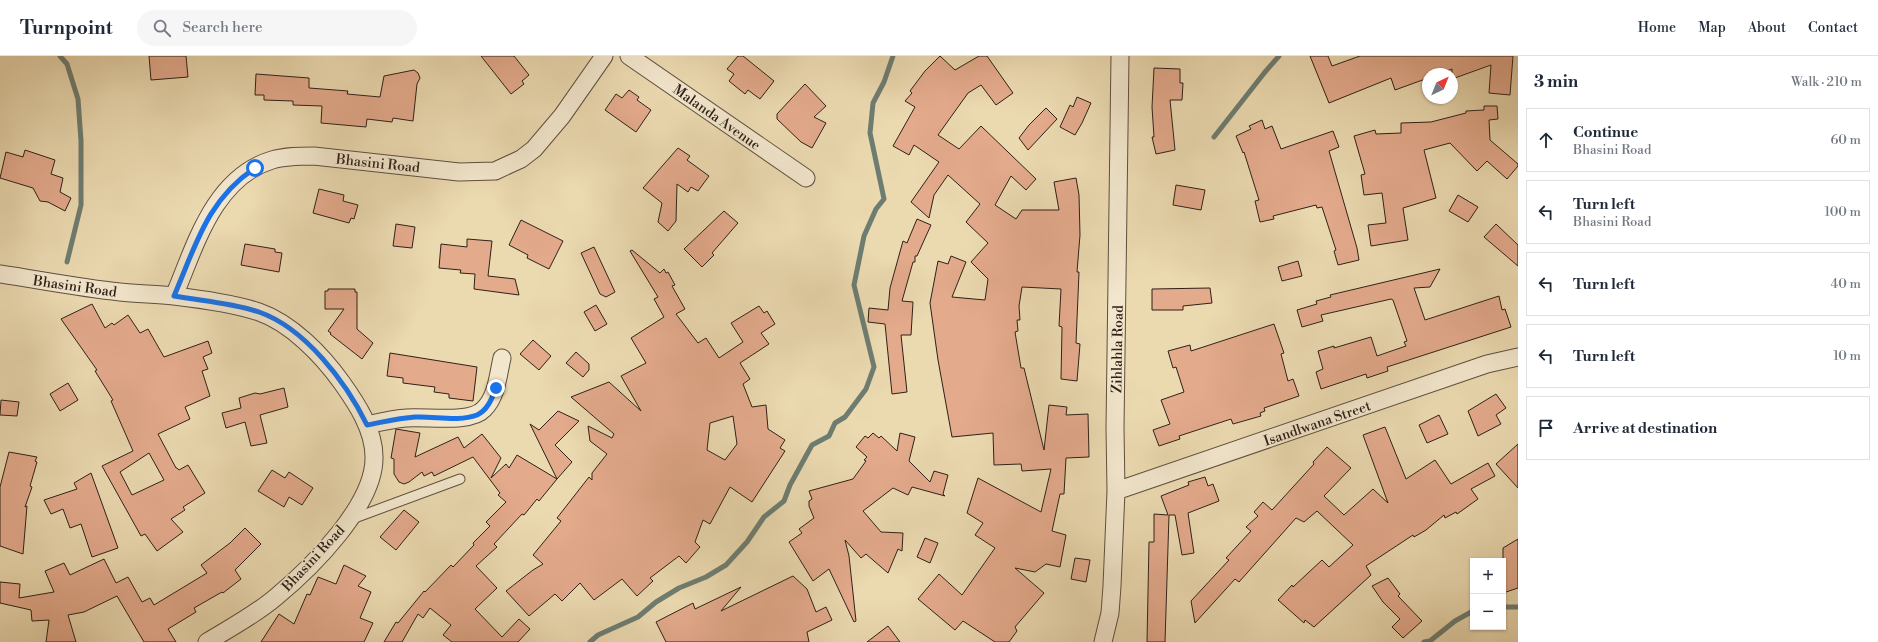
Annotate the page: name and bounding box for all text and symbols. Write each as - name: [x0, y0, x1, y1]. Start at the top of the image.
- search box: [137, 10, 417, 46]
- text: Turnpoint: [20, 16, 113, 40]
- icon: search: [151, 17, 173, 39]
- text: Search here: [183, 18, 263, 37]
- text: Home: [1638, 19, 1676, 37]
- text: Map: [1698, 19, 1726, 37]
- text: About: [1748, 19, 1786, 37]
- text: Contact: [1808, 19, 1858, 37]
- north arrow: [1422, 68, 1458, 104]
- text: 3 min: [1534, 71, 1578, 93]
- text: Walk · 210 m: [1791, 74, 1862, 90]
- street label: Malanda Avenue: [669, 81, 764, 155]
- text: Continue: [1573, 123, 1638, 142]
- icon: ahead: [1535, 129, 1557, 151]
- text: 60 m: [1830, 132, 1861, 148]
- text: Bhasini Road: [1573, 142, 1651, 158]
- street label: Bhasini Road: [334, 151, 421, 177]
- route start: [246, 159, 264, 177]
- text: Turn left: [1573, 195, 1635, 214]
- icon: left: [1535, 201, 1557, 223]
- text: 100 m: [1825, 204, 1861, 220]
- text: Bhasini Road: [1573, 214, 1651, 230]
- street label: Bhasini Road: [31, 272, 118, 302]
- icon: left: [1535, 273, 1557, 295]
- text: Turn left: [1573, 275, 1635, 294]
- text: 40 m: [1831, 276, 1861, 292]
- street label: Zihlahla Road: [1108, 305, 1128, 393]
- icon: left: [1535, 345, 1557, 367]
- text: Turn left: [1573, 347, 1635, 366]
- text: 10 m: [1833, 348, 1861, 364]
- route end: [487, 379, 505, 397]
- street label: Isandlwana Street: [1261, 397, 1373, 451]
- icon: arrive: [1535, 417, 1557, 439]
- text: Arrive at destination: [1573, 419, 1717, 438]
- street label: Bhasini Road: [278, 522, 349, 596]
- map controls: [1470, 558, 1506, 630]
- button: +: [1470, 558, 1506, 594]
- button: −: [1470, 594, 1506, 630]

